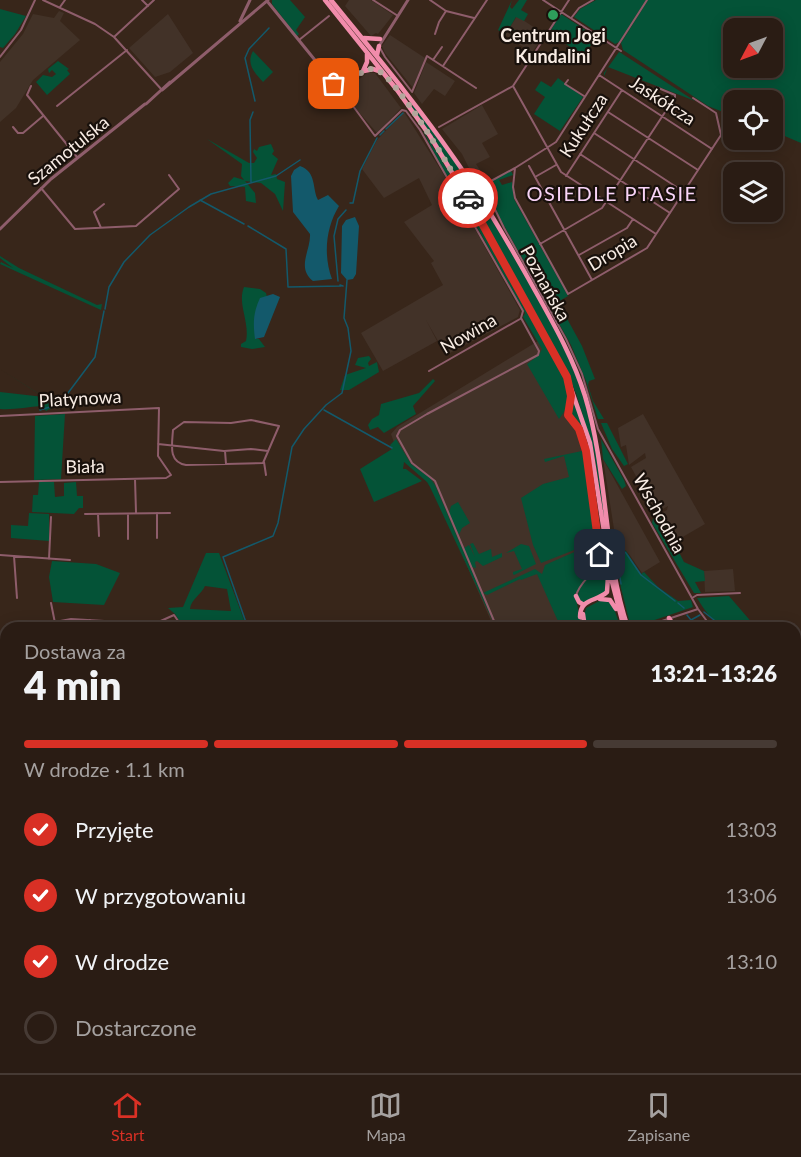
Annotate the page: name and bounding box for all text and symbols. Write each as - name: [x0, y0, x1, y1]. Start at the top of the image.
- marker: Centrum Jogi Kundalini: [546, 8, 560, 22]
- north arrow: [723, 18, 783, 78]
- map controls: [723, 18, 783, 222]
- place label: Centrum Jogi Kundalini: [500, 24, 606, 67]
- pin: [308, 58, 359, 109]
- icon: bag: [317, 67, 350, 100]
- street label: Jaskółcza: [626, 71, 700, 129]
- street label: Kukułcza: [554, 89, 612, 161]
- button: locate: [723, 90, 783, 150]
- street label: Szamotulska: [23, 111, 113, 189]
- button: layers: [723, 162, 783, 222]
- courier: [438, 168, 498, 228]
- district label: OSIEDLE PTASIE: [526, 181, 698, 205]
- icon: car: [452, 182, 485, 215]
- street label: Dropia: [584, 229, 640, 275]
- street label: Poznańska: [516, 241, 576, 325]
- street label: Nowina: [436, 308, 500, 358]
- street label: Platynowa: [38, 385, 122, 411]
- street label: Biała: [65, 455, 105, 477]
- street label: Wschodnia: [629, 469, 691, 557]
- pin: [574, 529, 625, 580]
- icon: home: [583, 538, 616, 571]
- text: Dostawa za: [24, 639, 126, 663]
- text: 13:21–13:26: [651, 660, 777, 687]
- text: 4 min: [24, 662, 121, 708]
- text: W drodze · 1.1 km: [24, 757, 185, 781]
- icon: check: [24, 813, 57, 846]
- text: Przyjęte: [75, 816, 154, 843]
- text: 13:03: [726, 817, 777, 841]
- icon: check: [24, 879, 57, 912]
- text: W przygotowaniu: [75, 882, 246, 909]
- text: 13:06: [726, 883, 777, 907]
- icon: check: [24, 945, 57, 978]
- text: W drodze: [75, 948, 169, 975]
- text: 13:10: [726, 949, 777, 973]
- text: Dostarczone: [75, 1014, 197, 1041]
- tab: Start: [111, 1089, 144, 1144]
- tab: Mapa: [366, 1089, 406, 1144]
- tab: Zapisane: [627, 1089, 690, 1144]

